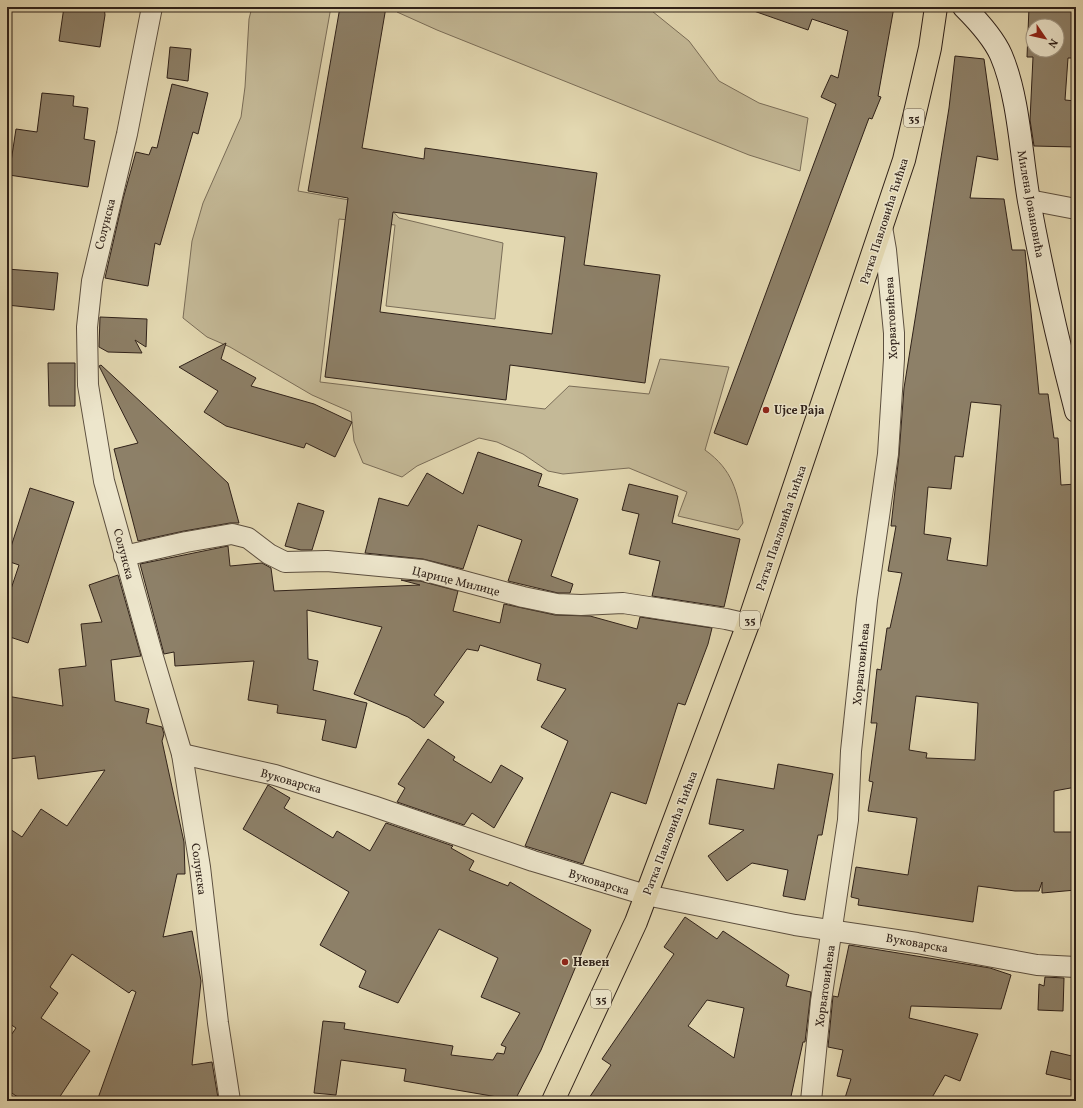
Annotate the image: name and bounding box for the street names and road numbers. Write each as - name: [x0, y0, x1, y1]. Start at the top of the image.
- road number: 35: [904, 109, 924, 127]
- street label: Милена Јовановића: [1013, 149, 1047, 259]
- street label: Ратка Павловића Ћићка: [857, 156, 913, 287]
- street label: Солунска: [92, 197, 120, 252]
- street label: Хорватовићева: [882, 276, 902, 360]
- street label: Ратка Павловића Ћићка: [753, 463, 811, 593]
- street label: Солунска: [109, 527, 138, 582]
- street label: Царице Милице: [410, 563, 502, 601]
- road number: 35: [740, 611, 760, 629]
- street label: Хорватовићева: [850, 622, 874, 706]
- street label: Вуковарска: [258, 766, 323, 798]
- street label: Ратка Павловића Ћићка: [640, 769, 702, 898]
- street label: Солунска: [186, 842, 210, 896]
- street label: Вуковарска: [566, 866, 631, 900]
- street label: Вуковарска: [884, 931, 949, 957]
- street label: Хорватовићева: [812, 944, 840, 1028]
- road number: 35: [591, 990, 611, 1008]

